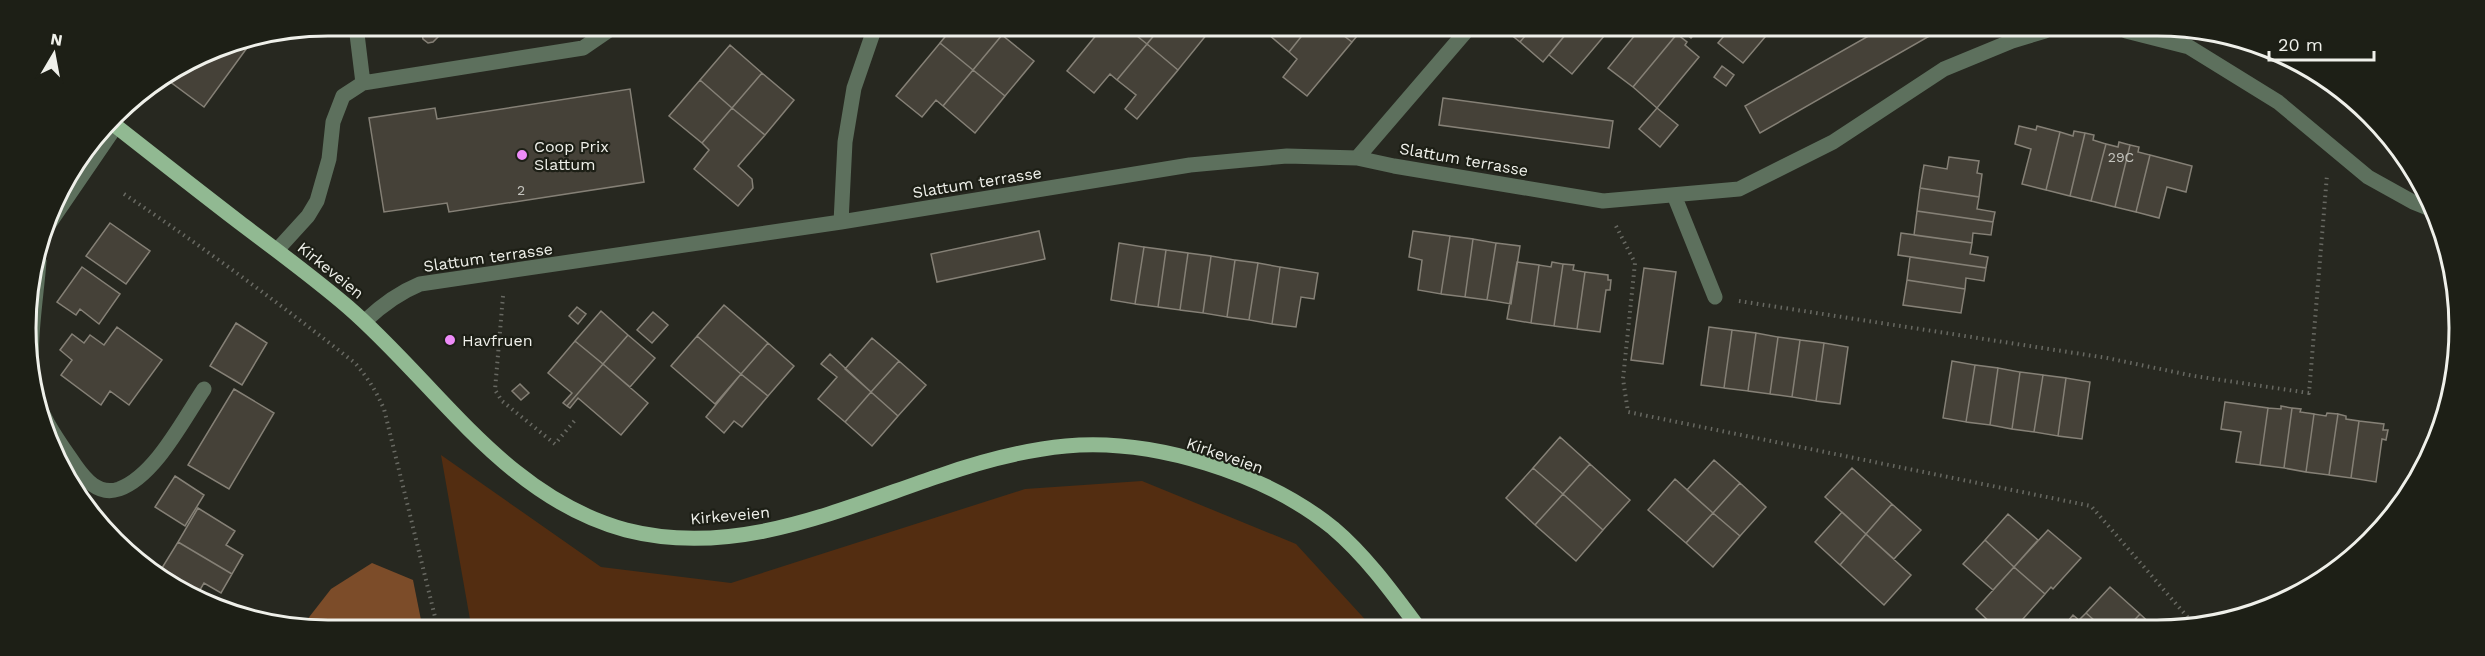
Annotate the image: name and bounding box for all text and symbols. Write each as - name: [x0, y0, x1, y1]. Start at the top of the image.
- north arrow: [24, 24, 84, 84]
- scale bar: [2269, 24, 2374, 62]
- text: N: [49, 29, 64, 50]
- text: 20 m: [2278, 34, 2323, 55]
- place label: Coop Prix Slattum: [534, 137, 609, 174]
- street label: Slattum terrasse: [1398, 139, 1530, 180]
- marker: Coop Prix Slattum: [515, 148, 529, 162]
- house number: 29C: [2108, 149, 2134, 165]
- street label: Slattum terrasse: [911, 163, 1043, 202]
- house number: 2: [517, 182, 525, 198]
- street label: Kirkeveien: [294, 238, 368, 303]
- street label: Slattum terrasse: [422, 239, 554, 276]
- place label: Havfruen: [462, 331, 533, 350]
- marker: Havfruen: [443, 333, 457, 347]
- street label: Kirkeveien: [1184, 433, 1266, 477]
- street label: Kirkeveien: [689, 503, 771, 528]

